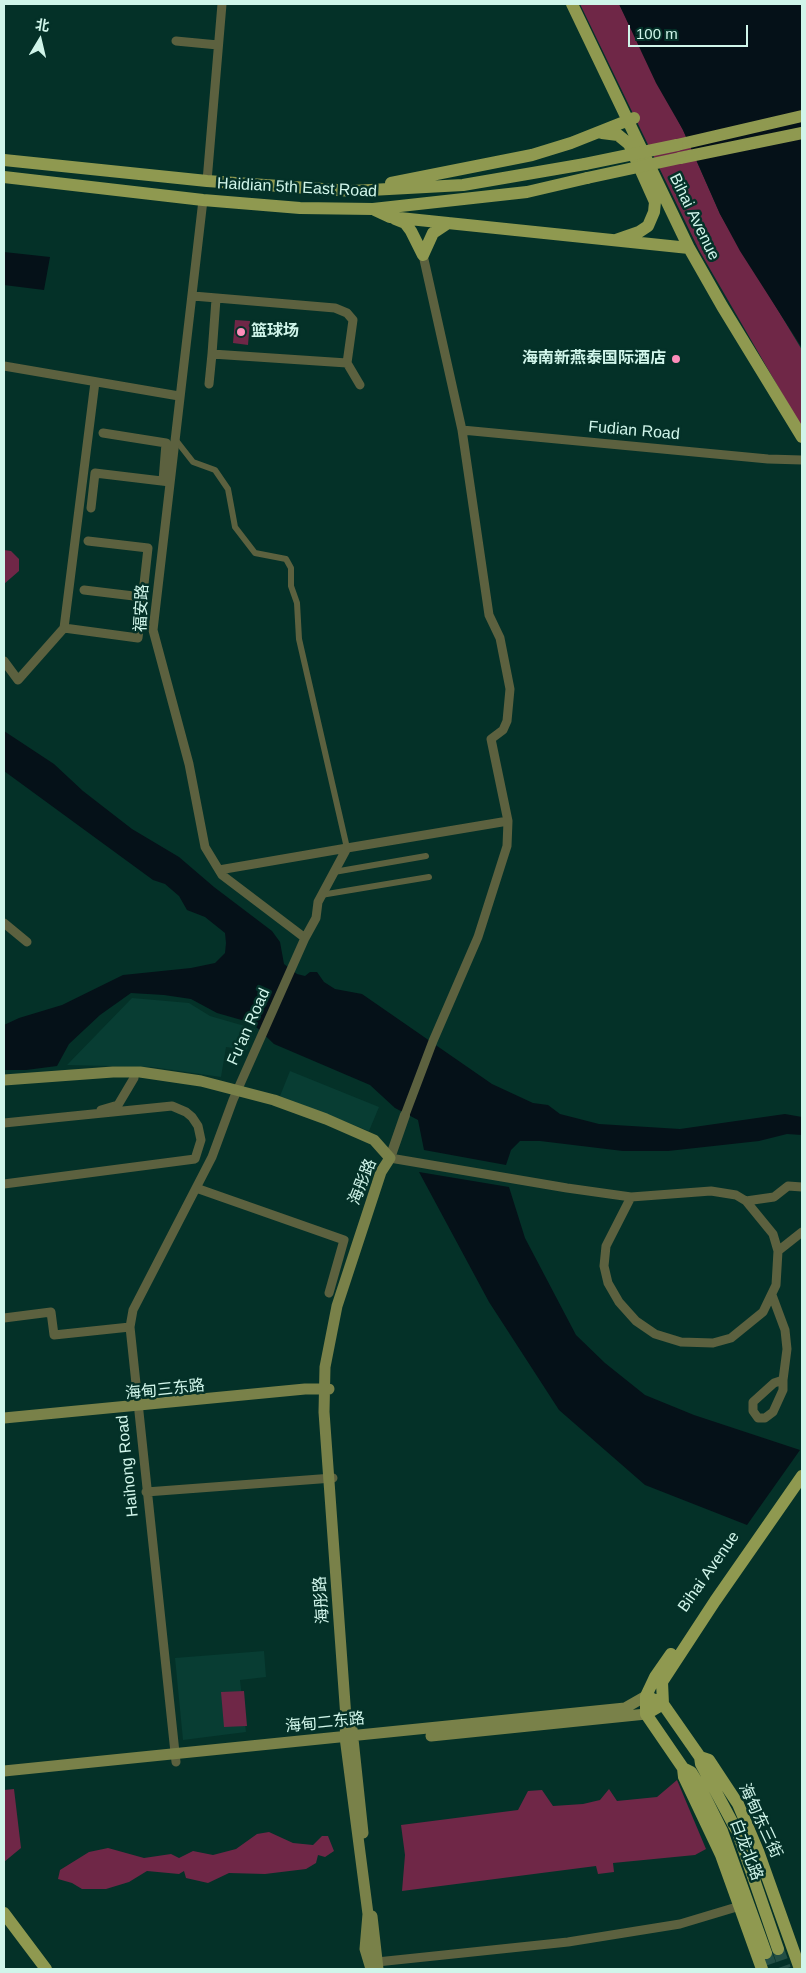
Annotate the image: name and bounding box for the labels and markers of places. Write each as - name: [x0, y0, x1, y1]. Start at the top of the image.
- place label: 篮球场: [251, 322, 299, 342]
- marker: 篮球场: [235, 326, 247, 338]
- place label: 海南新燕泰国际酒店: [522, 349, 666, 369]
- marker: 海南新燕泰国际酒店: [670, 353, 682, 365]

